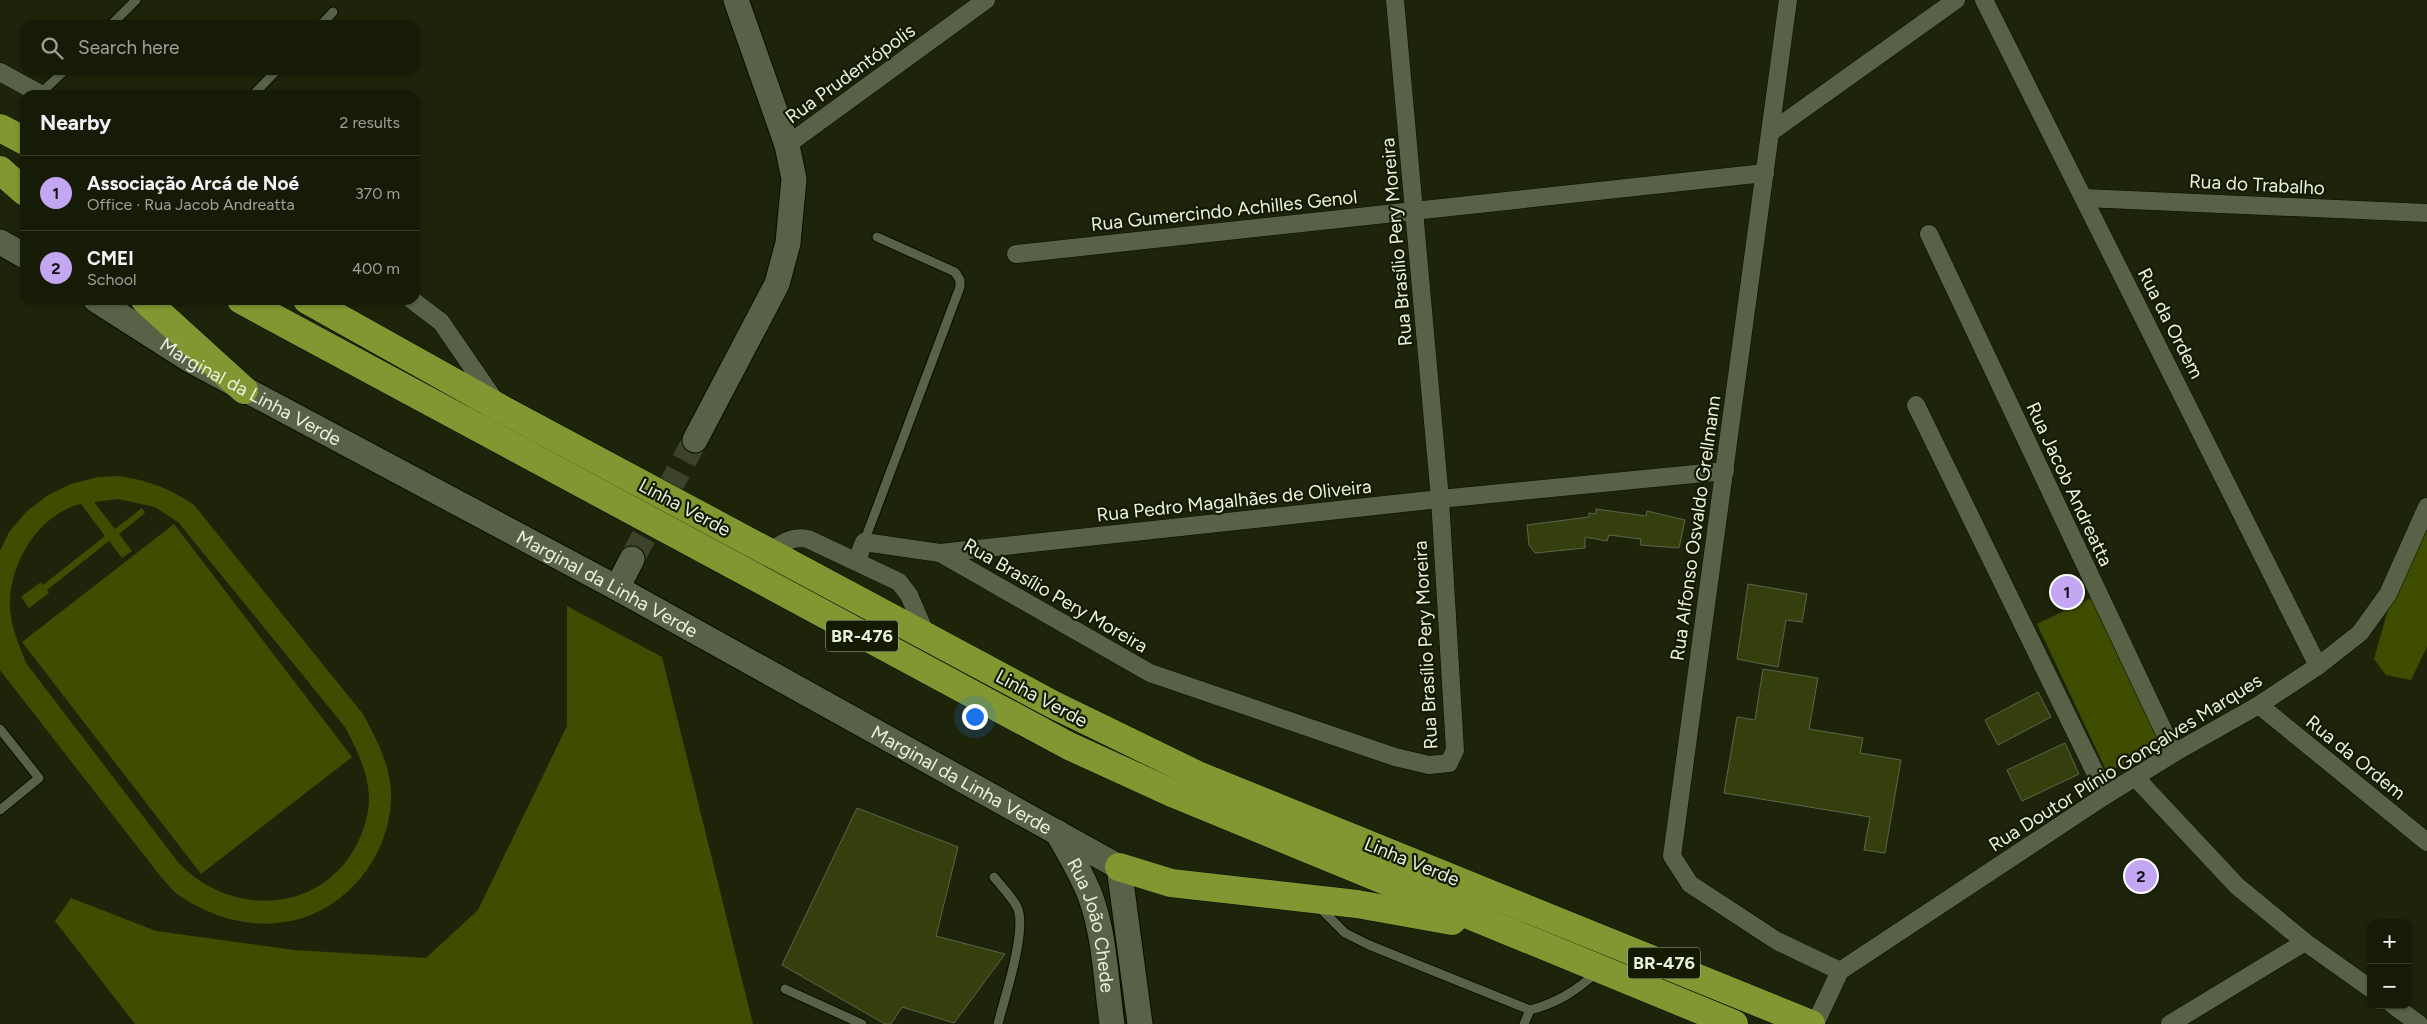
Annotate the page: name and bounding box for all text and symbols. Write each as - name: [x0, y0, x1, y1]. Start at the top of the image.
- street label: Rua Prudentópolis: [781, 19, 920, 128]
- search box: [20, 20, 420, 75]
- icon: search: [38, 34, 66, 62]
- text: Search here: [78, 36, 180, 59]
- text: Nearby: [40, 110, 111, 135]
- text: 2 results: [340, 113, 400, 132]
- street label: Rua Brasílio Pery Moreira: [1376, 137, 1417, 347]
- street label: Rua do Trabalho: [2188, 169, 2326, 200]
- text: Associação Arcá de Noé: [87, 172, 299, 195]
- text: 1: [53, 184, 59, 203]
- text: 370 m: [355, 184, 400, 203]
- street label: Rua Gumercindo Achilles Genol: [1090, 185, 1358, 236]
- text: Office · Rua Jacob Andreatta: [87, 195, 295, 214]
- text: CMEI: [87, 247, 134, 270]
- text: 2: [51, 259, 61, 278]
- text: 400 m: [352, 259, 400, 278]
- street label: Rua da Ordem: [2133, 264, 2208, 382]
- text: School: [87, 270, 137, 289]
- street label: Marginal da Linha Verde: [156, 333, 345, 451]
- street label: Rua Alfonso Osvaldo Grellmann: [1665, 394, 1726, 662]
- street label: Rua Jacob Andreatta: [2021, 398, 2118, 570]
- street label: Linha Verde: [635, 474, 735, 541]
- street label: Rua Pedro Magalhães de Oliveira: [1095, 475, 1373, 526]
- street label: Marginal da Linha Verde: [512, 525, 702, 643]
- street label: Rua Brasílio Pery Moreira: [960, 533, 1152, 658]
- street label: Rua Brasílio Pery Moreira: [1409, 540, 1442, 750]
- pin: 1: [2051, 573, 2083, 611]
- road number: BR-476: [826, 620, 898, 652]
- street label: Linha Verde: [992, 665, 1092, 732]
- street label: Rua Doutor Plínio Gonçalves Marques: [1984, 668, 2266, 856]
- your location: [962, 704, 988, 730]
- street label: Rua da Ordem: [2301, 710, 2410, 804]
- street label: Marginal da Linha Verde: [867, 721, 1056, 839]
- street label: Linha Verde: [1361, 832, 1463, 891]
- street label: Rua João Chede: [1062, 854, 1119, 994]
- pin: 2: [2125, 857, 2157, 895]
- map controls: [2367, 919, 2412, 1009]
- button: +: [2367, 919, 2412, 964]
- road number: BR-476: [1628, 948, 1700, 978]
- button: −: [2367, 964, 2412, 1009]

